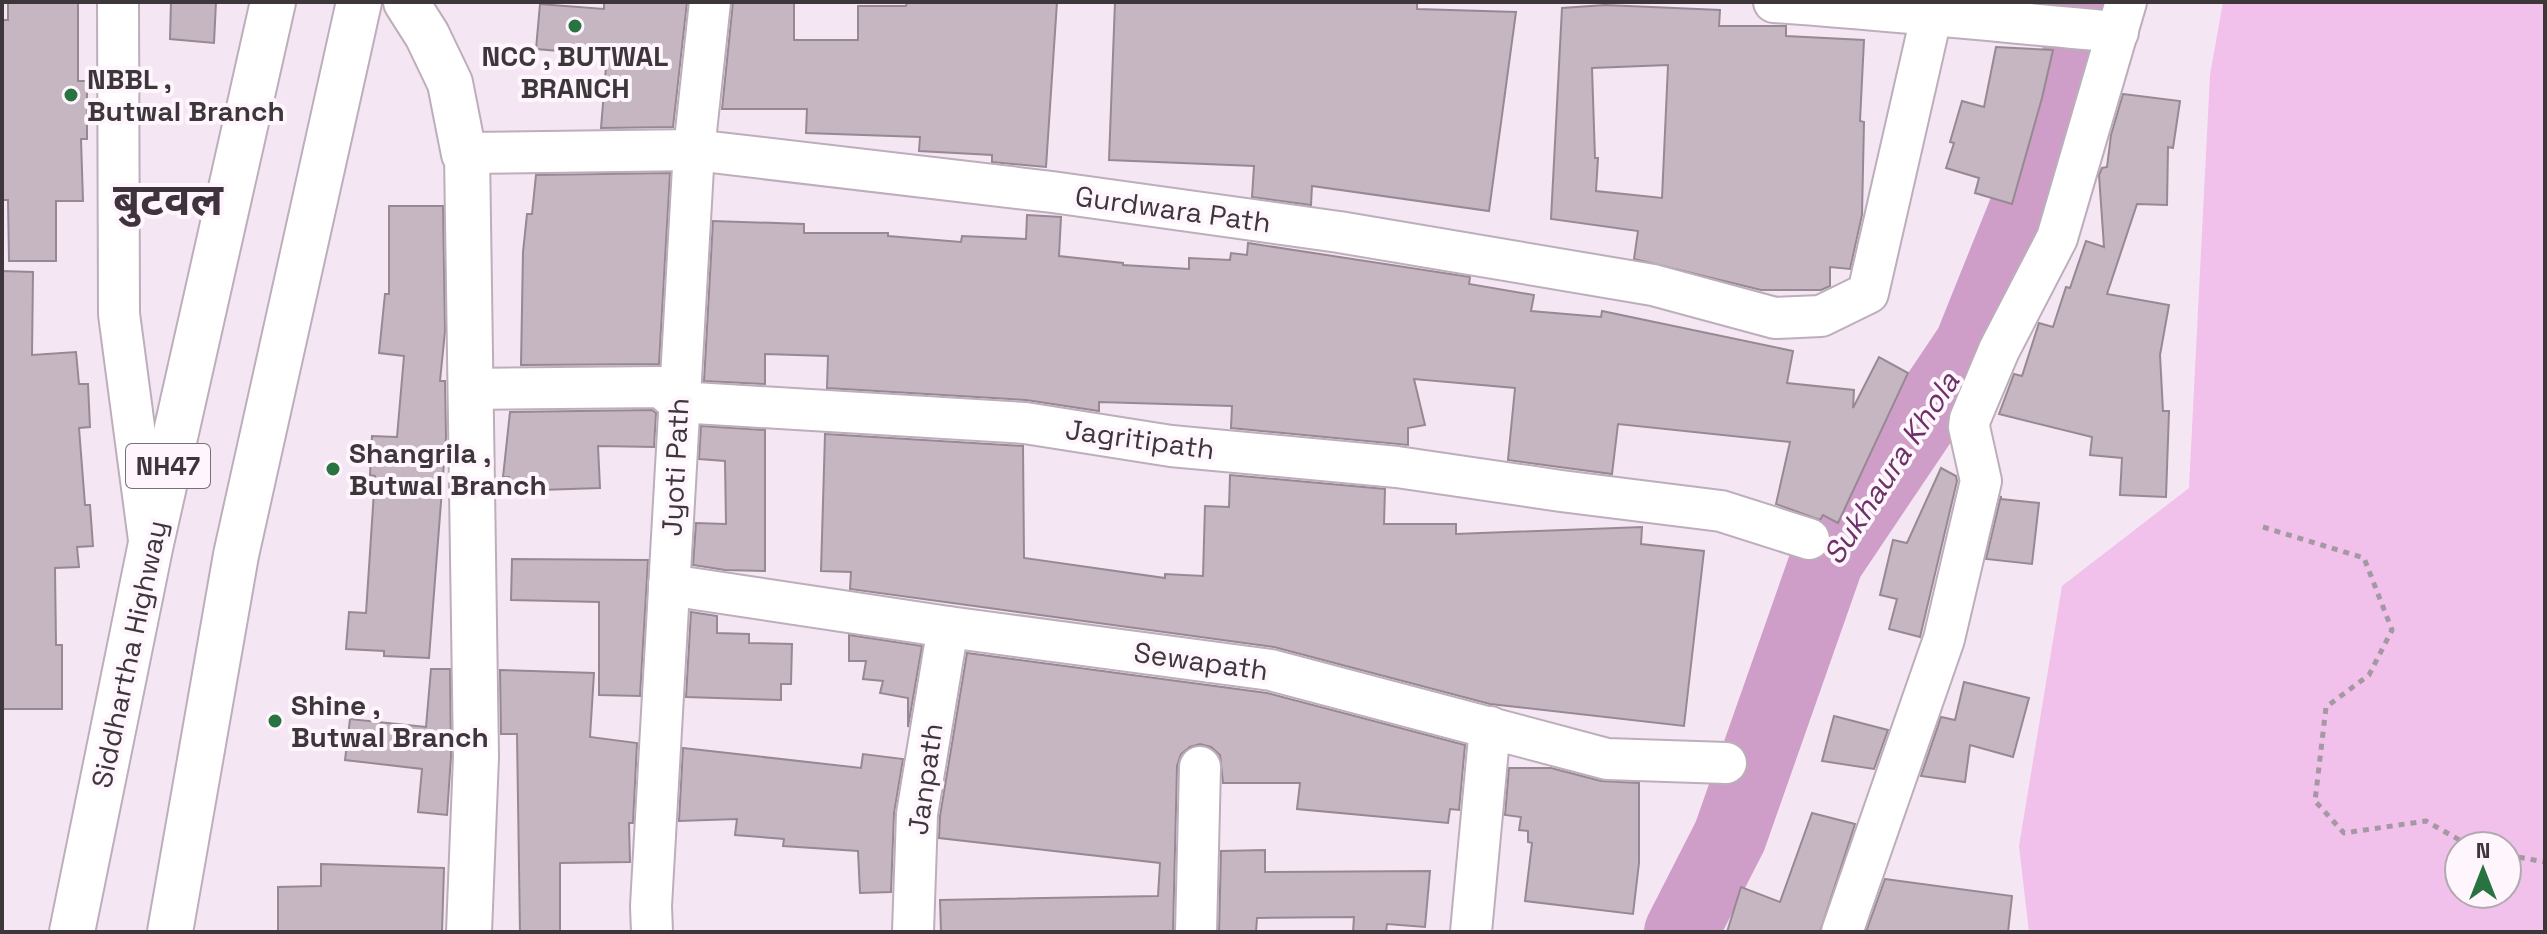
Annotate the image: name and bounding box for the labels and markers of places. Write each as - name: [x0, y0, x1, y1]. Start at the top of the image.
- marker: NCC , BUTWAL BRANCH: [566, 17, 584, 35]
- place label: NCC , BUTWAL BRANCH: [481, 38, 669, 106]
- place label: NBBL , Butwal Branch: [87, 61, 285, 129]
- marker: NBBL , Butwal Branch: [62, 86, 80, 104]
- place label: Shangrila , Butwal Branch: [349, 435, 547, 503]
- marker: Shangrila , Butwal Branch: [324, 460, 342, 478]
- place label: Shine , Butwal Branch: [291, 687, 489, 755]
- marker: Shine , Butwal Branch: [266, 712, 284, 730]

